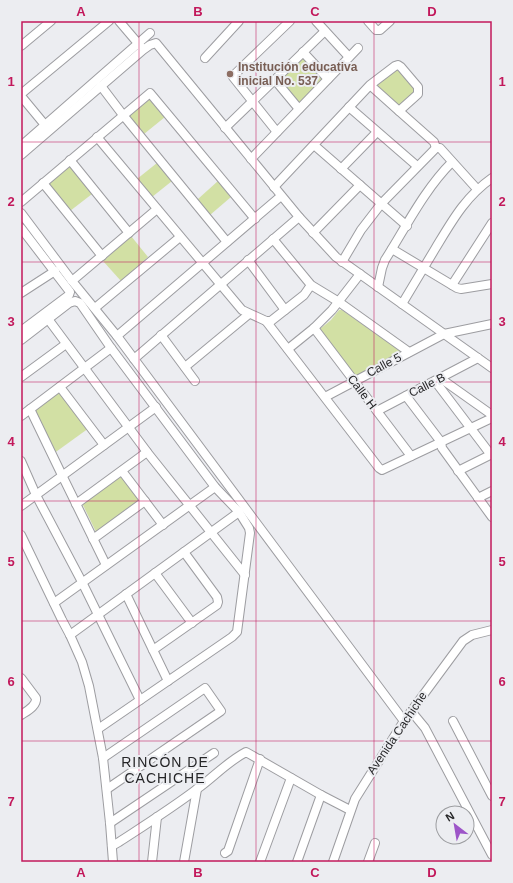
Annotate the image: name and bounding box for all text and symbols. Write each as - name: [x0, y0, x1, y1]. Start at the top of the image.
- text: A: [76, 4, 86, 19]
- text: B: [193, 4, 203, 19]
- text: C: [310, 4, 320, 19]
- text: D: [427, 4, 437, 19]
- place label: Institución educativa inicial No. 537: [238, 60, 358, 88]
- marker: Institución educativa inicial No. 537: [225, 69, 235, 79]
- text: 1: [7, 74, 15, 89]
- text: 1: [498, 74, 506, 89]
- text: 2: [7, 194, 15, 209]
- text: 2: [498, 194, 506, 209]
- text: 3: [7, 314, 15, 329]
- text: 3: [498, 314, 506, 329]
- street label: Calle 5: [364, 350, 404, 380]
- street label: Calle B: [407, 370, 447, 400]
- street label: Calle H: [345, 372, 379, 412]
- text: 4: [7, 434, 15, 449]
- text: 4: [498, 434, 506, 449]
- text: 5: [7, 554, 15, 569]
- text: 5: [498, 554, 506, 569]
- text: 6: [7, 674, 15, 689]
- text: 6: [498, 674, 506, 689]
- street label: Avenida Cachiche: [364, 689, 430, 777]
- district label: RINCÓN DE CACHICHE: [121, 754, 209, 786]
- text: 7: [7, 794, 15, 809]
- text: 7: [498, 794, 506, 809]
- north arrow: [435, 805, 475, 845]
- text: N: [443, 809, 456, 824]
- text: A: [76, 865, 86, 880]
- text: B: [193, 865, 203, 880]
- text: C: [310, 865, 320, 880]
- text: D: [427, 865, 437, 880]

